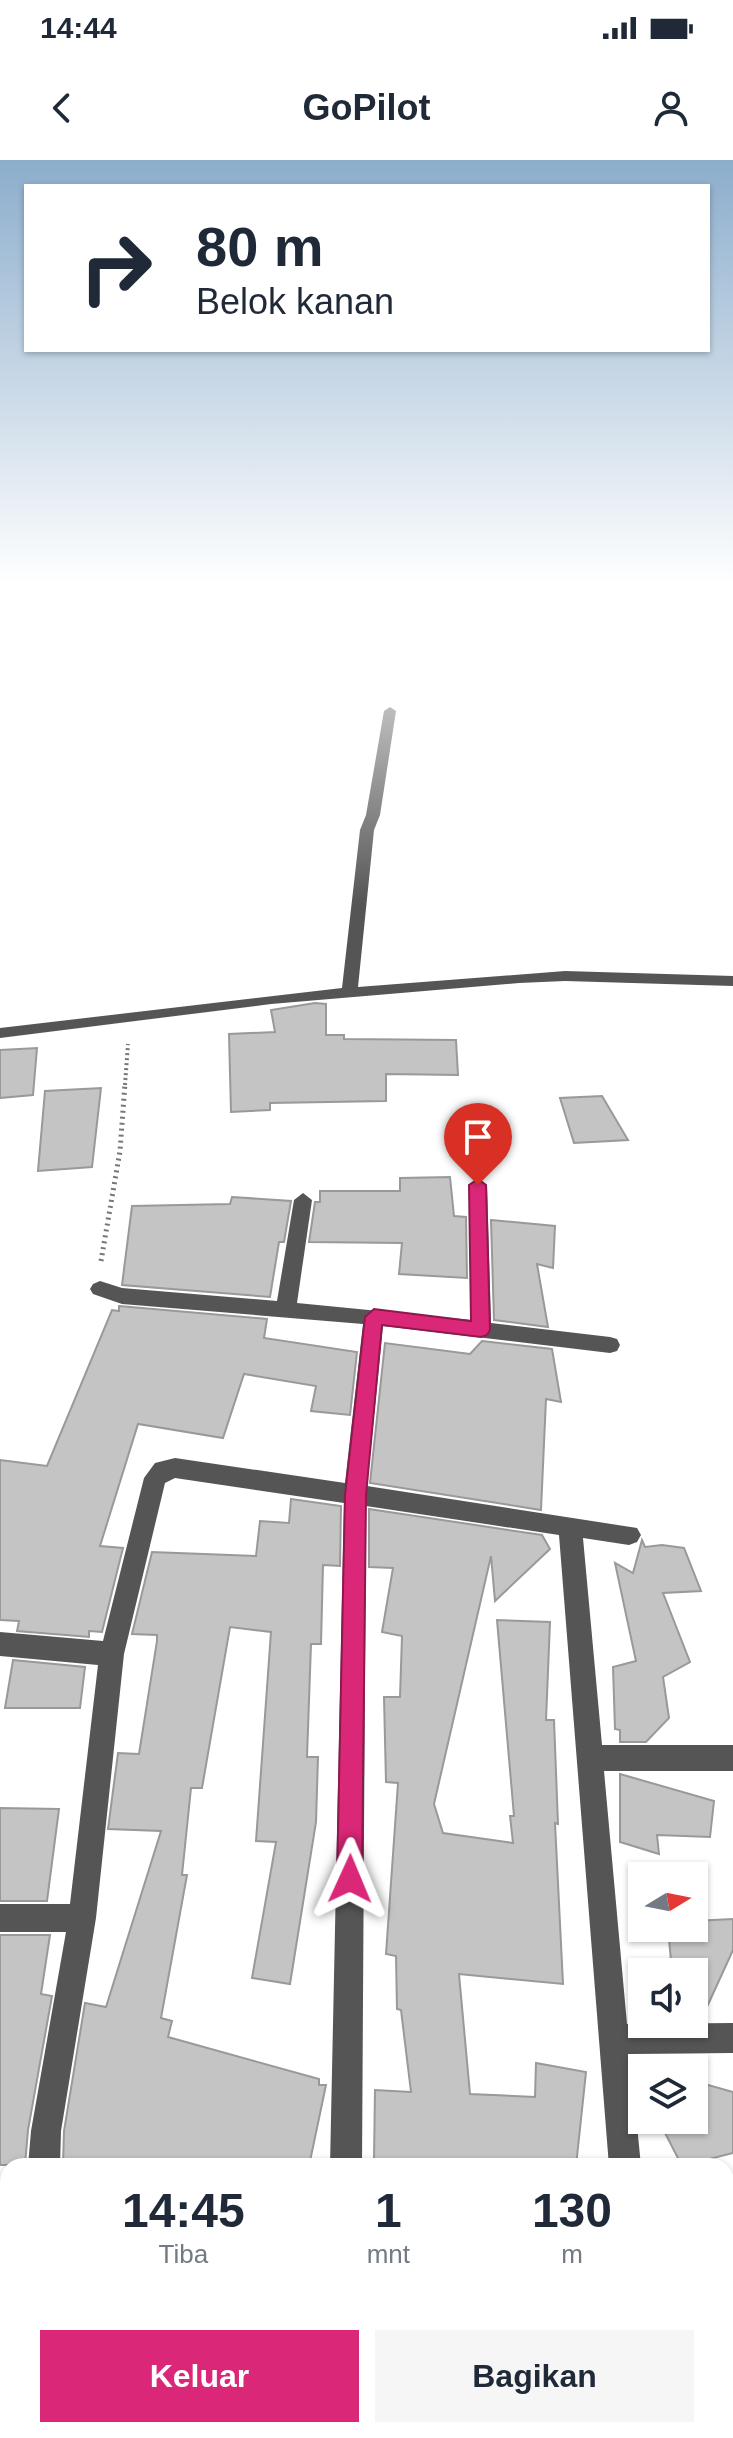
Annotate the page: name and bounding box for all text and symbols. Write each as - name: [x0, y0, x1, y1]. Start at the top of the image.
- text: 14:44: [40, 11, 117, 44]
- icon: back: [40, 86, 84, 130]
- icon: person: [649, 86, 693, 130]
- text: GoPilot: [303, 87, 431, 128]
- text: 80 m: [196, 215, 324, 278]
- icon: right: [64, 216, 168, 320]
- text: Belok kanan: [196, 281, 394, 322]
- pin: [444, 1103, 512, 1185]
- icon: arrive: [456, 1115, 500, 1159]
- position arrow: [308, 1837, 392, 1921]
- north arrow: [628, 1862, 708, 1942]
- map controls: [628, 1862, 708, 2134]
- button: sound: [628, 1958, 708, 2038]
- button: layers: [628, 2054, 708, 2134]
- text: 14:45: [122, 2184, 245, 2237]
- text: 1: [375, 2184, 402, 2237]
- text: 130: [532, 2184, 612, 2237]
- text: Tiba: [159, 2239, 208, 2269]
- text: mnt: [367, 2239, 410, 2269]
- text: m: [561, 2239, 583, 2269]
- button: Keluar: [40, 2330, 359, 2422]
- button: Bagikan: [375, 2330, 694, 2422]

